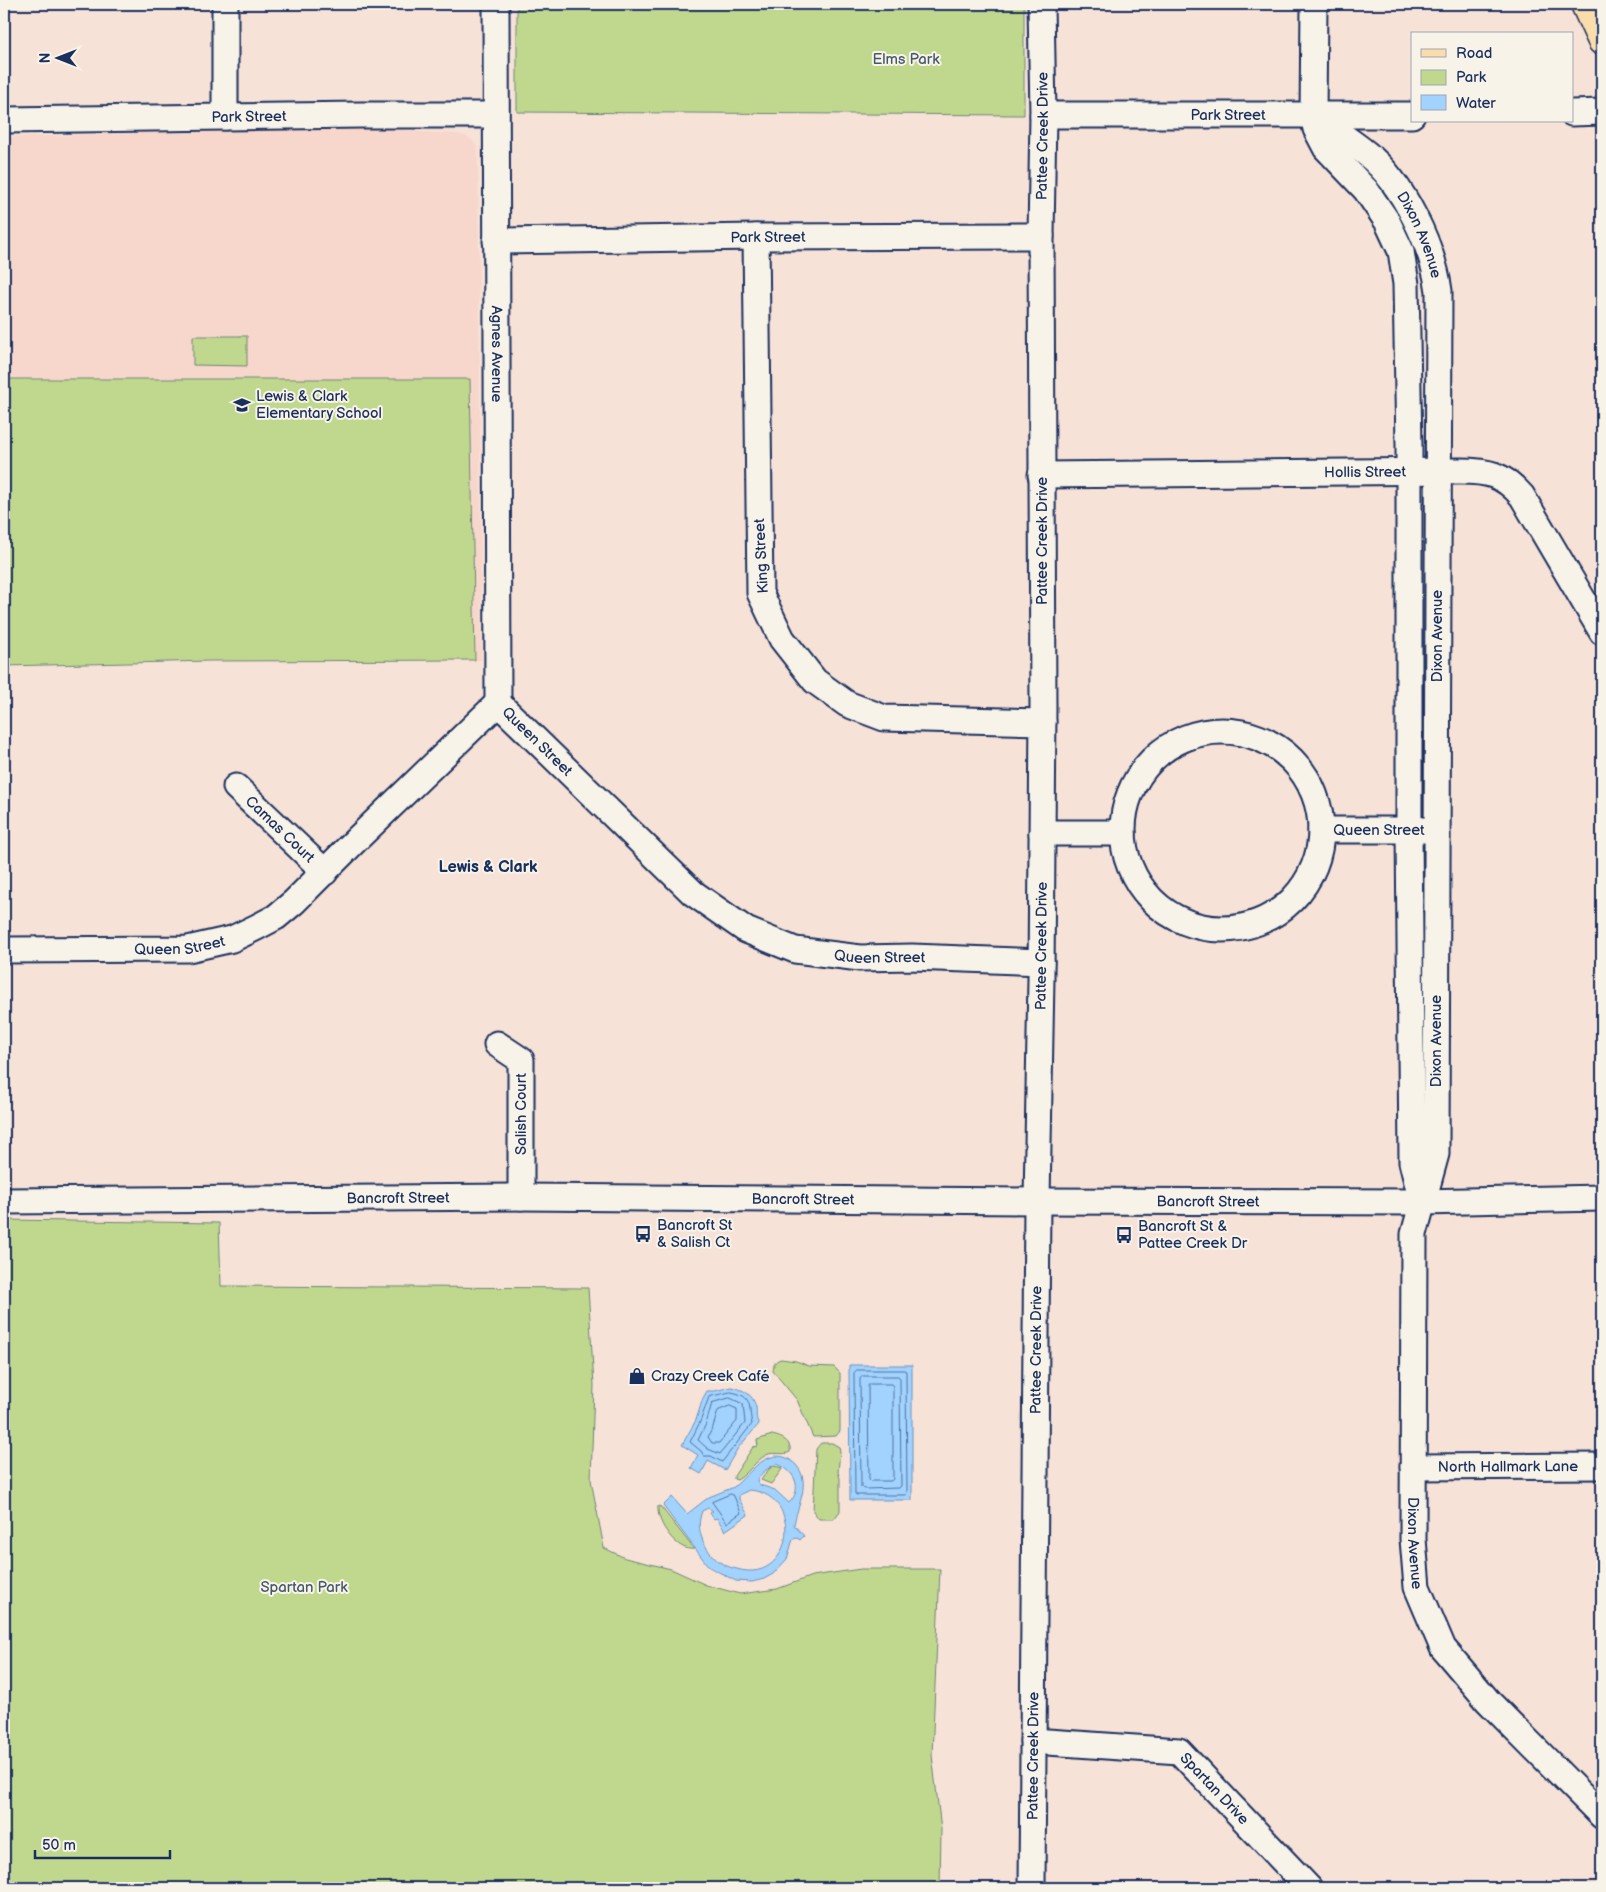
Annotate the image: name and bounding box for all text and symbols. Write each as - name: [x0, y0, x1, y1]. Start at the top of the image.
- north arrow: [32, 32, 82, 82]
- legend: [1411, 32, 1574, 122]
- text: Road: [1456, 44, 1492, 63]
- park label: Elms Park: [872, 50, 940, 69]
- text: N: [37, 53, 54, 63]
- text: Park: [1456, 68, 1487, 87]
- street label: Pattee Creek Drive: [1033, 72, 1053, 200]
- text: Water: [1456, 94, 1496, 113]
- street label: Park Street: [1190, 106, 1266, 125]
- street label: Park Street: [211, 107, 287, 127]
- street label: Dixon Avenue: [1392, 188, 1445, 280]
- street label: Park Street: [730, 228, 806, 247]
- street label: Agnes Avenue: [487, 306, 506, 403]
- place label: Lewis & Clark Elementary School: [256, 387, 382, 423]
- school or university icon: Lewis & Clark Elementary School: [232, 395, 252, 415]
- street label: Hollis Street: [1324, 463, 1407, 482]
- street label: Pattee Creek Drive: [1033, 477, 1052, 605]
- street label: King Street: [750, 518, 773, 594]
- street label: Dixon Avenue: [1428, 590, 1447, 682]
- street label: Queen Street: [498, 703, 577, 781]
- street label: Camas Court: [241, 792, 319, 867]
- street label: Queen Street: [1333, 821, 1425, 840]
- district label: Lewis & Clark: [438, 858, 538, 877]
- street label: Pattee Creek Drive: [1031, 882, 1052, 1010]
- street label: Queen Street: [134, 932, 227, 960]
- street label: Queen Street: [833, 946, 926, 968]
- street label: Dixon Avenue: [1427, 995, 1446, 1087]
- street label: Salish Court: [512, 1073, 531, 1155]
- street label: Bancroft Street: [346, 1189, 450, 1208]
- street label: Bancroft Street: [751, 1190, 855, 1210]
- street label: Bancroft Street: [1156, 1192, 1260, 1212]
- place label: Bancroft St & Salish Ct: [657, 1216, 733, 1252]
- place label: Bancroft St & Pattee Creek Dr: [1138, 1217, 1248, 1253]
- bus stop icon: Bancroft St & Salish Ct: [633, 1224, 653, 1244]
- bus stop icon: Bancroft St & Pattee Creek Dr: [1114, 1225, 1134, 1245]
- street label: Pattee Creek Drive: [1026, 1286, 1046, 1414]
- shop icon: Crazy Creek Café: [627, 1366, 647, 1386]
- place label: Crazy Creek Café: [651, 1367, 770, 1386]
- street label: North Hallmark Lane: [1438, 1457, 1578, 1477]
- street label: Dixon Avenue: [1403, 1497, 1426, 1590]
- park label: Spartan Park: [260, 1578, 348, 1597]
- street label: Pattee Creek Drive: [1023, 1692, 1043, 1820]
- street label: Spartan Drive: [1176, 1749, 1253, 1829]
- scale bar: [35, 1827, 170, 1859]
- text: 50 m: [42, 1836, 76, 1855]

